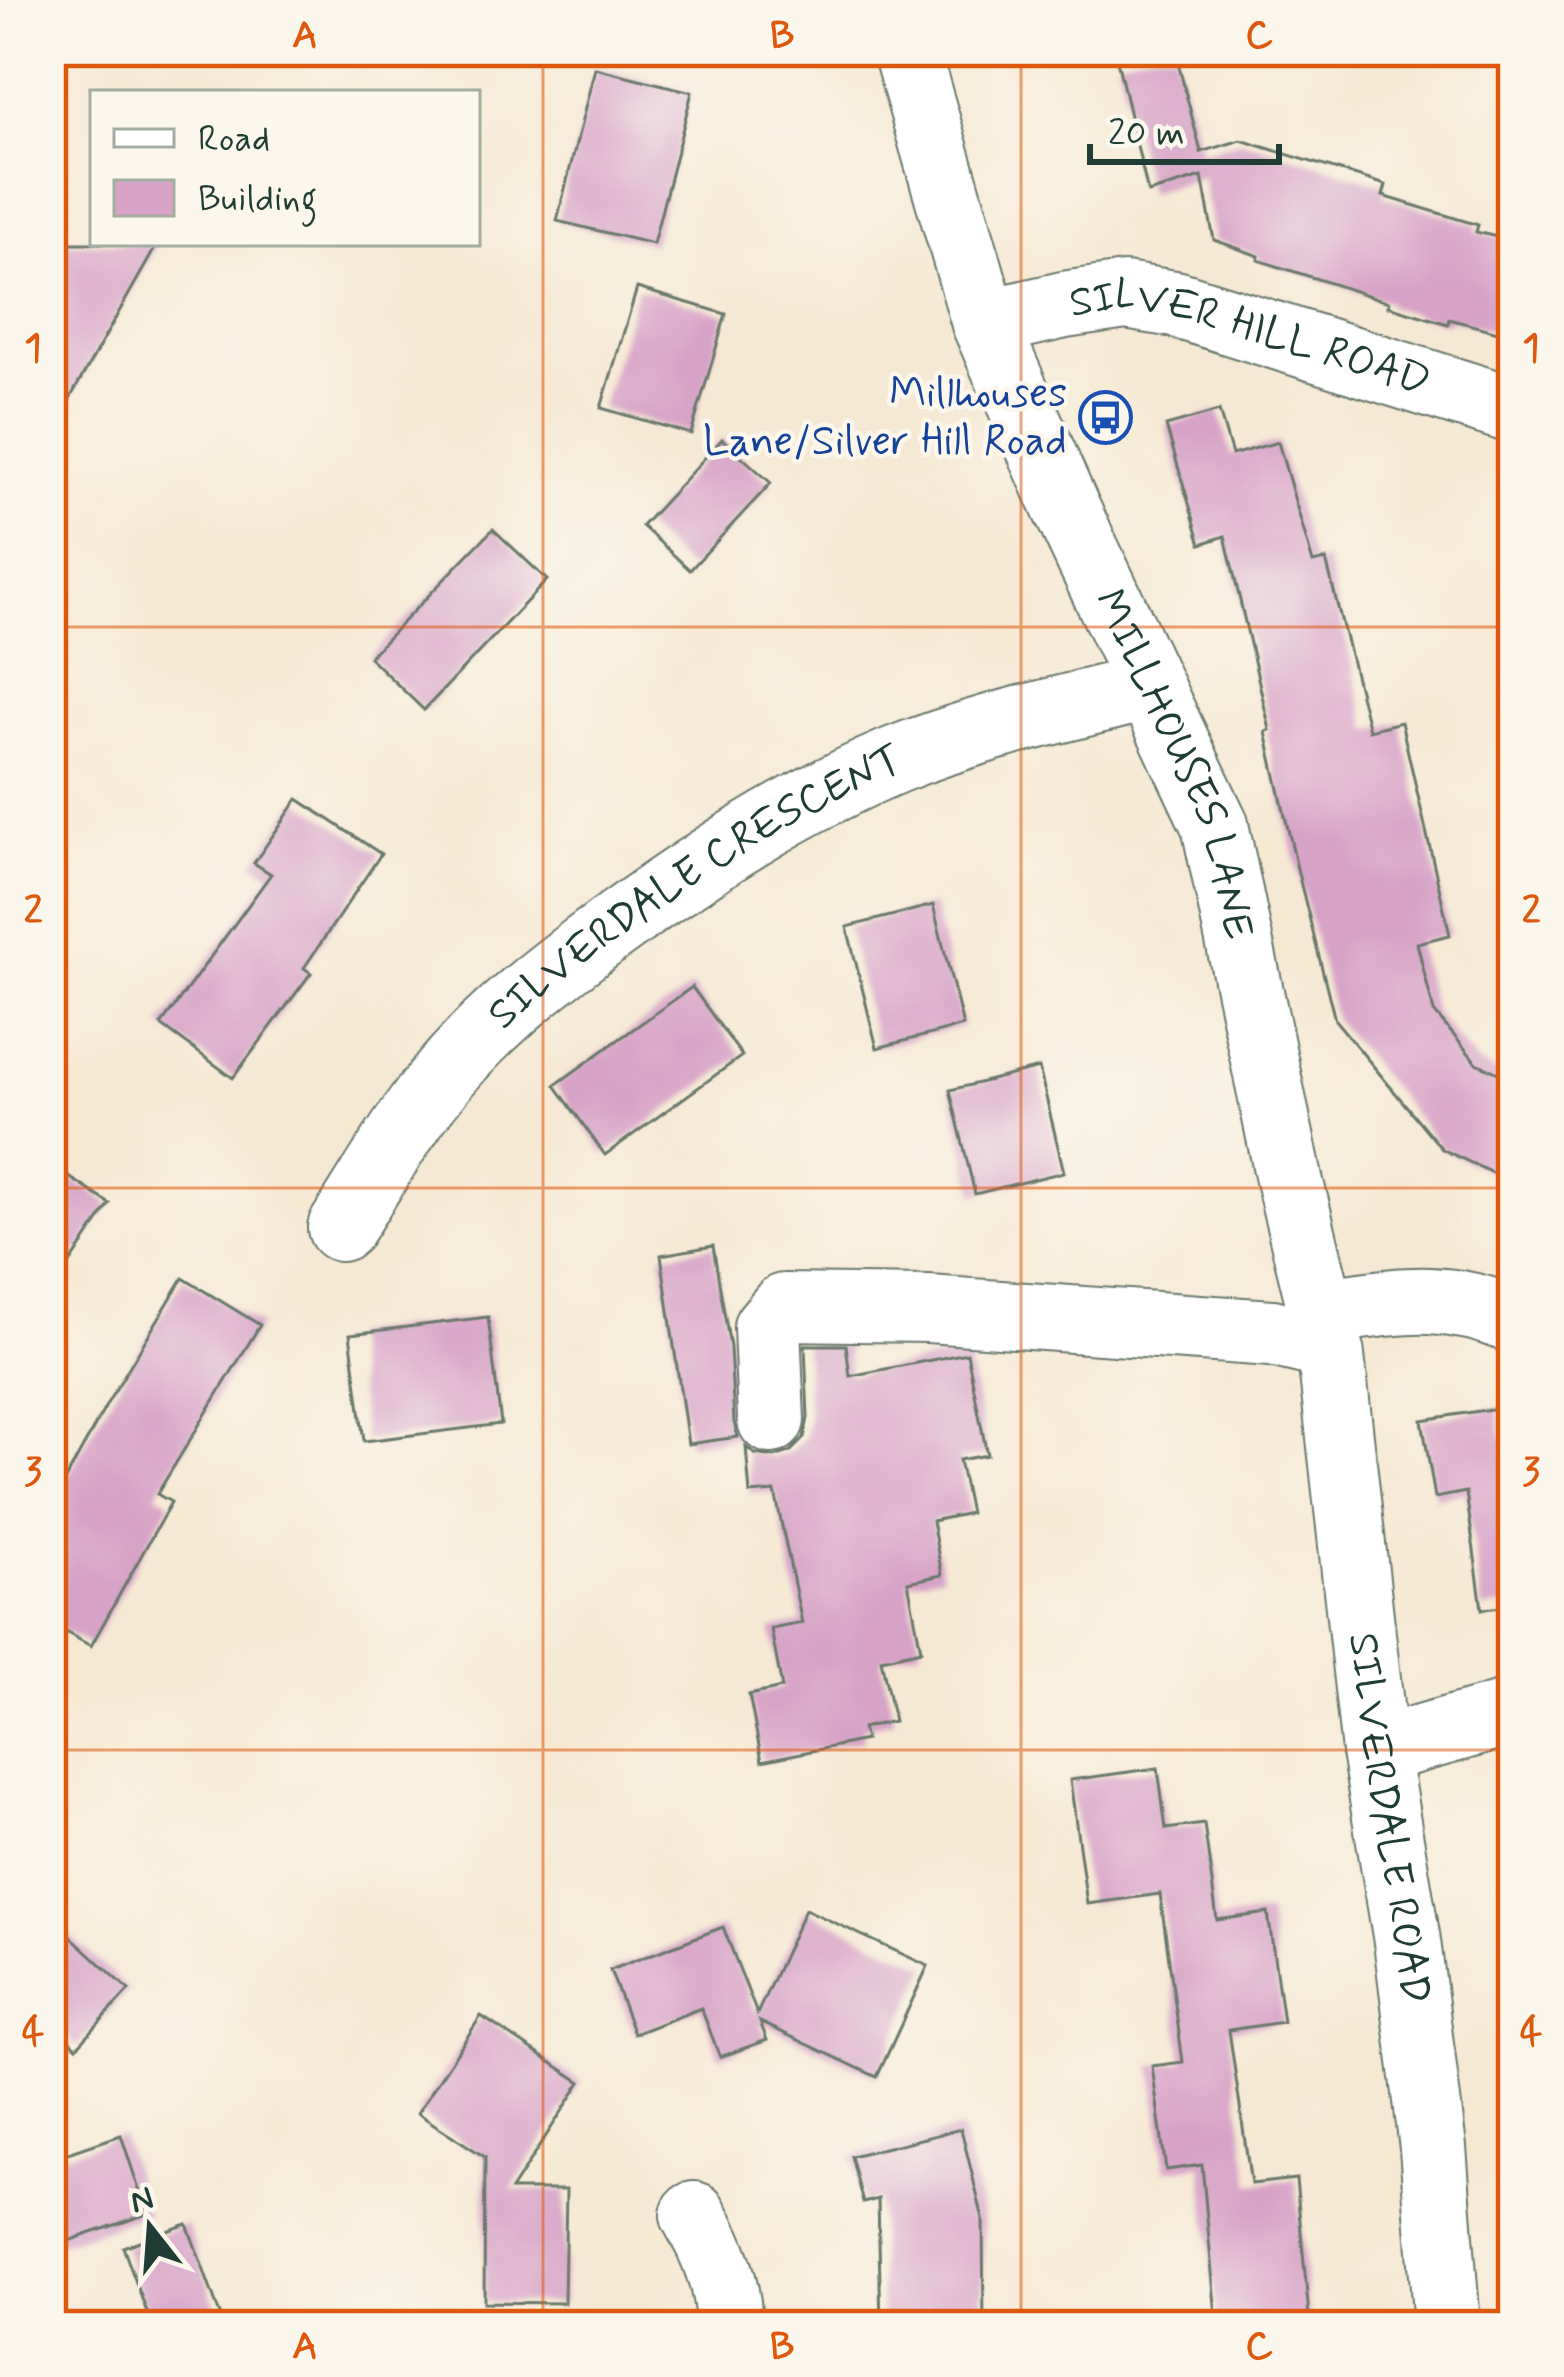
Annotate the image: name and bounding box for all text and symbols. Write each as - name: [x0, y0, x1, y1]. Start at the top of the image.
- text: A: [292, 11, 318, 62]
- text: B: [770, 11, 794, 62]
- text: C: [1245, 11, 1273, 62]
- legend: [90, 90, 480, 246]
- scale bar: [1090, 90, 1279, 164]
- text: 20 m: [1108, 111, 1185, 158]
- text: Road: [198, 117, 270, 164]
- text: Building: [198, 177, 317, 227]
- street label: SILVER HILL ROAD: [1066, 267, 1437, 410]
- text: 1: [24, 324, 42, 375]
- text: 1: [1522, 324, 1540, 375]
- place label: Millhouses Lane/Silver Hill Road: [703, 367, 1067, 470]
- bus stop icon: Millhouses Lane/Silver Hill Road: [1078, 390, 1134, 446]
- street label: MILLHOUSES LANE: [1081, 581, 1266, 944]
- street label: SILVERDALE CRESCENT: [476, 733, 911, 1042]
- text: 2: [23, 886, 43, 937]
- text: 2: [1521, 886, 1541, 937]
- text: 3: [24, 1447, 42, 1498]
- text: 3: [1522, 1447, 1540, 1498]
- street label: SILVERDALE ROAD: [1335, 1630, 1442, 2007]
- text: 4: [22, 2008, 45, 2059]
- text: 4: [1520, 2008, 1543, 2059]
- north arrow: [90, 2167, 210, 2287]
- text: N: [125, 2177, 159, 2225]
- text: A: [292, 2322, 318, 2373]
- text: B: [770, 2322, 794, 2373]
- text: C: [1245, 2322, 1273, 2373]

